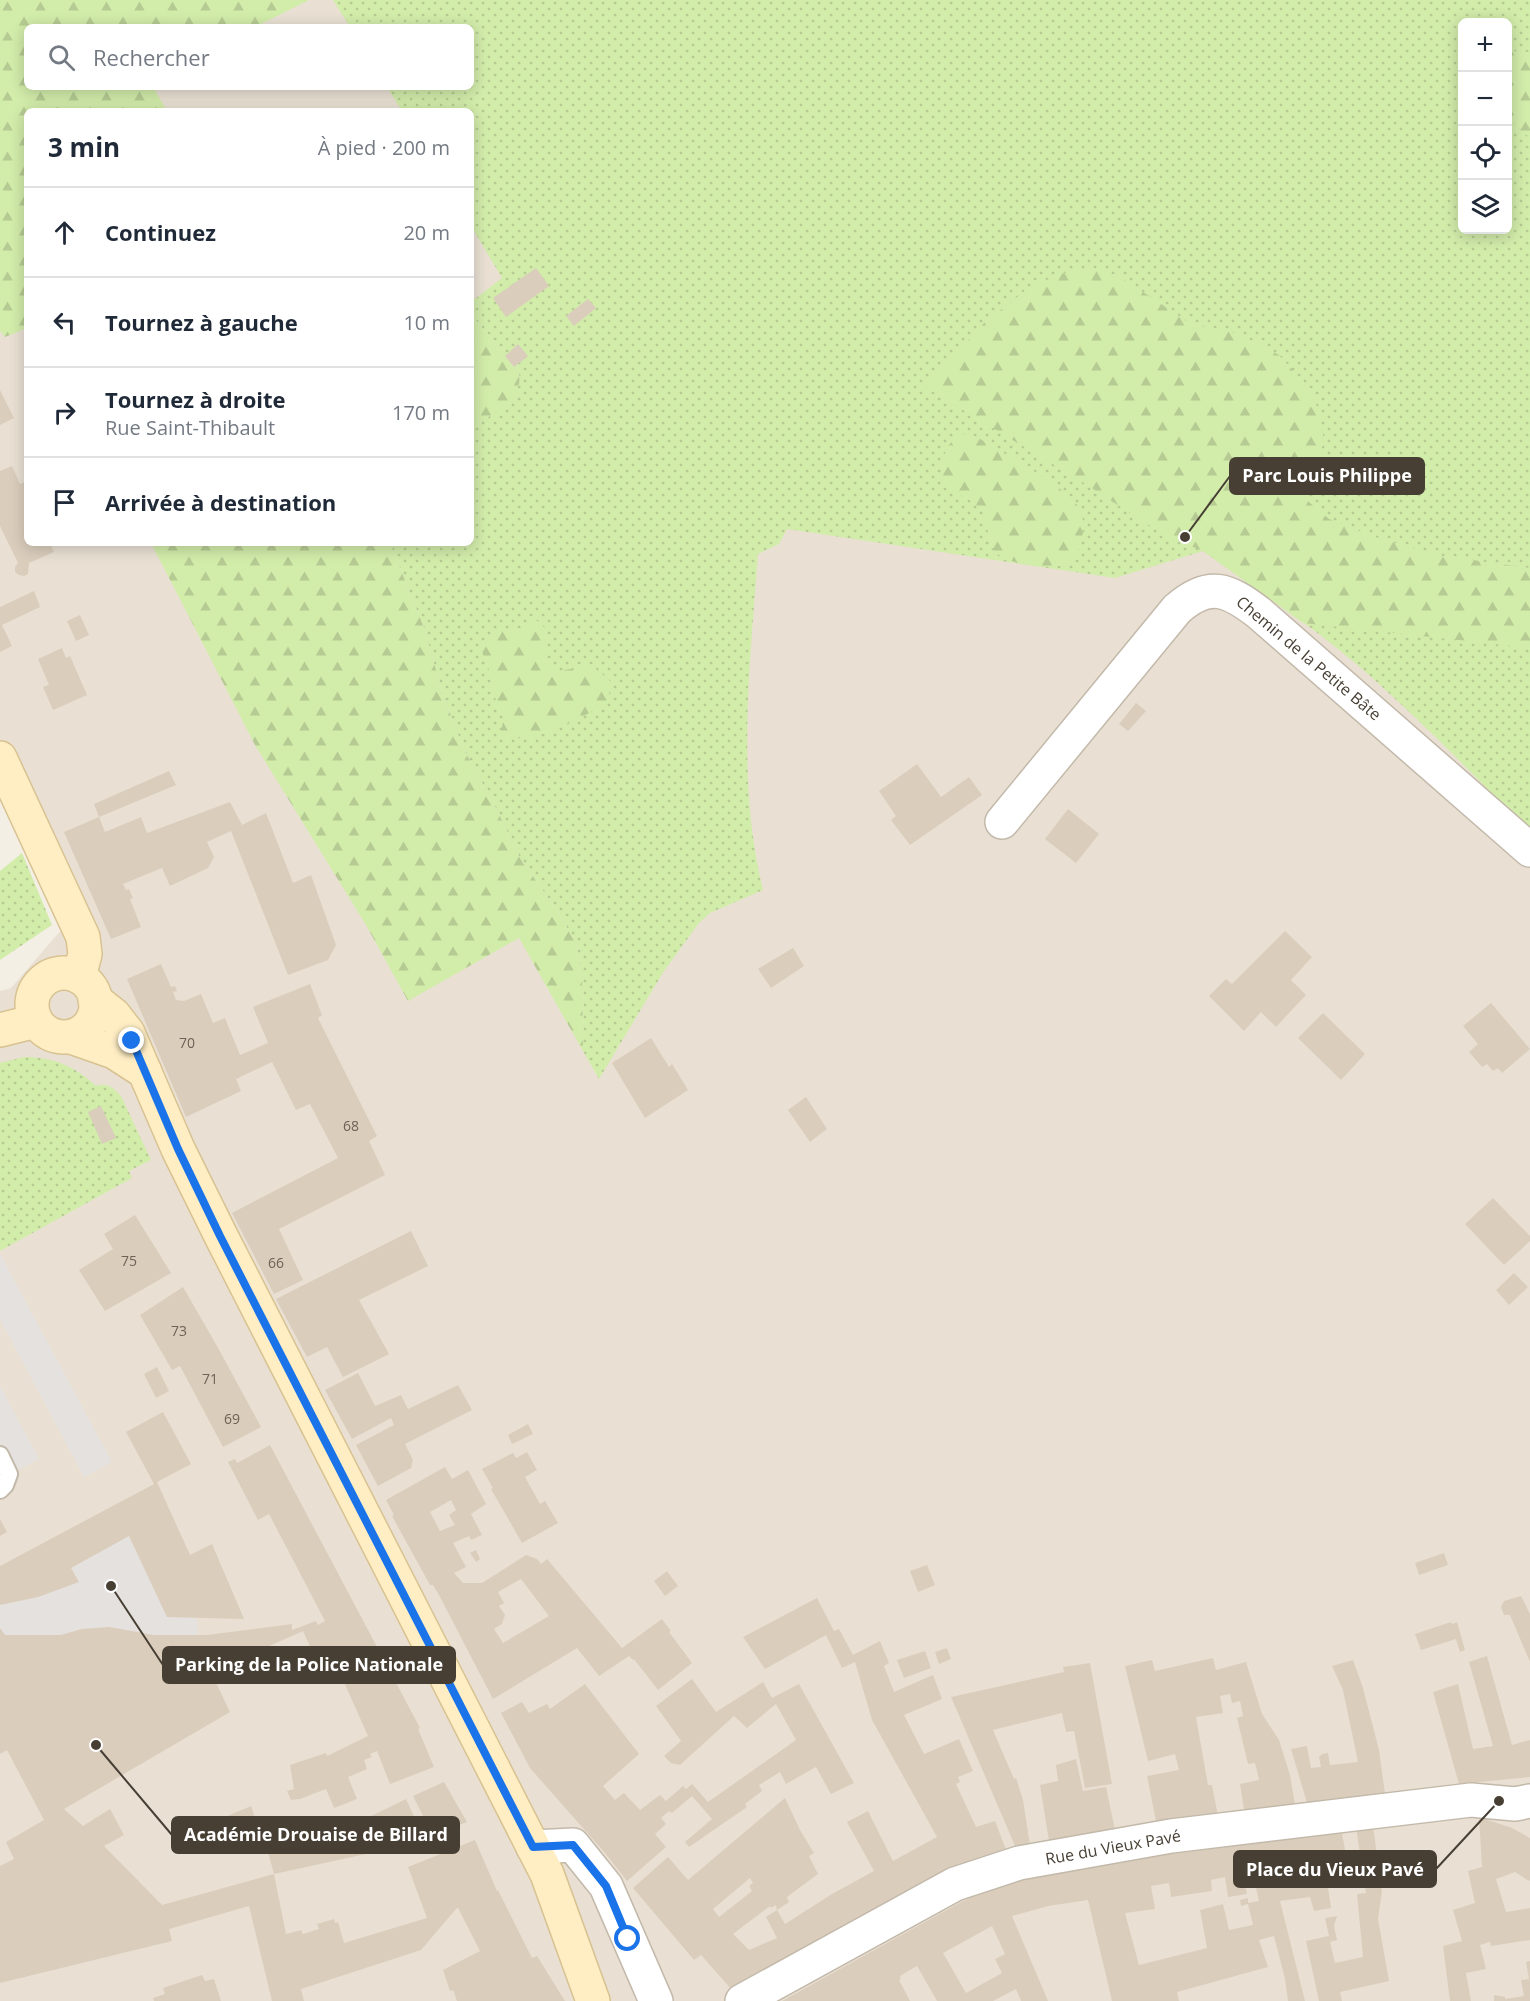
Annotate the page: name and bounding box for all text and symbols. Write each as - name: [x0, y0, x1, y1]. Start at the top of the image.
- map controls: [1458, 18, 1512, 234]
- button: +: [1458, 18, 1512, 72]
- search box: [24, 24, 474, 90]
- icon: search: [45, 41, 78, 74]
- text: Rechercher: [93, 42, 210, 72]
- button: −: [1458, 72, 1512, 126]
- button: locate: [1458, 126, 1512, 180]
- text: 3 min: [48, 129, 120, 165]
- text: À pied · 200 m: [318, 134, 450, 161]
- button: layers: [1458, 180, 1512, 234]
- icon: ahead: [48, 216, 81, 249]
- text: Continuez: [105, 217, 216, 247]
- text: 20 m: [403, 219, 450, 246]
- icon: left: [48, 306, 81, 339]
- text: Tournez à gauche: [105, 307, 298, 337]
- text: 10 m: [403, 309, 450, 336]
- text: Tournez à droite: [105, 384, 286, 414]
- icon: right: [48, 396, 81, 429]
- text: 170 m: [392, 399, 450, 426]
- text: Rue Saint-Thibault: [105, 414, 275, 441]
- callout: Parc Louis Philippe: [1230, 458, 1424, 494]
- text: Parc Louis Philippe: [1242, 463, 1412, 487]
- icon: arrive: [48, 486, 81, 519]
- text: Arrivée à destination: [105, 487, 336, 517]
- street label: Chemin de la Petite Bâte: [1232, 591, 1386, 725]
- route end: [118, 1027, 144, 1053]
- house number: 70: [179, 1033, 195, 1052]
- house number: 68: [343, 1116, 359, 1135]
- house number: 75: [121, 1251, 137, 1270]
- house number: 66: [268, 1253, 284, 1272]
- house number: 73: [171, 1321, 187, 1340]
- house number: 71: [202, 1369, 218, 1388]
- house number: 69: [224, 1409, 240, 1428]
- callout: Parking de la Police Nationale: [163, 1647, 455, 1683]
- text: Parking de la Police Nationale: [175, 1652, 443, 1676]
- callout: Académie Drouaise de Billard: [172, 1817, 459, 1853]
- text: Académie Drouaise de Billard: [184, 1822, 448, 1846]
- street label: Rue du Vieux Pavé: [1044, 1824, 1182, 1870]
- callout: Place du Vieux Pavé: [1234, 1851, 1436, 1887]
- text: Place du Vieux Pavé: [1246, 1857, 1424, 1881]
- route start: [614, 1925, 640, 1951]

